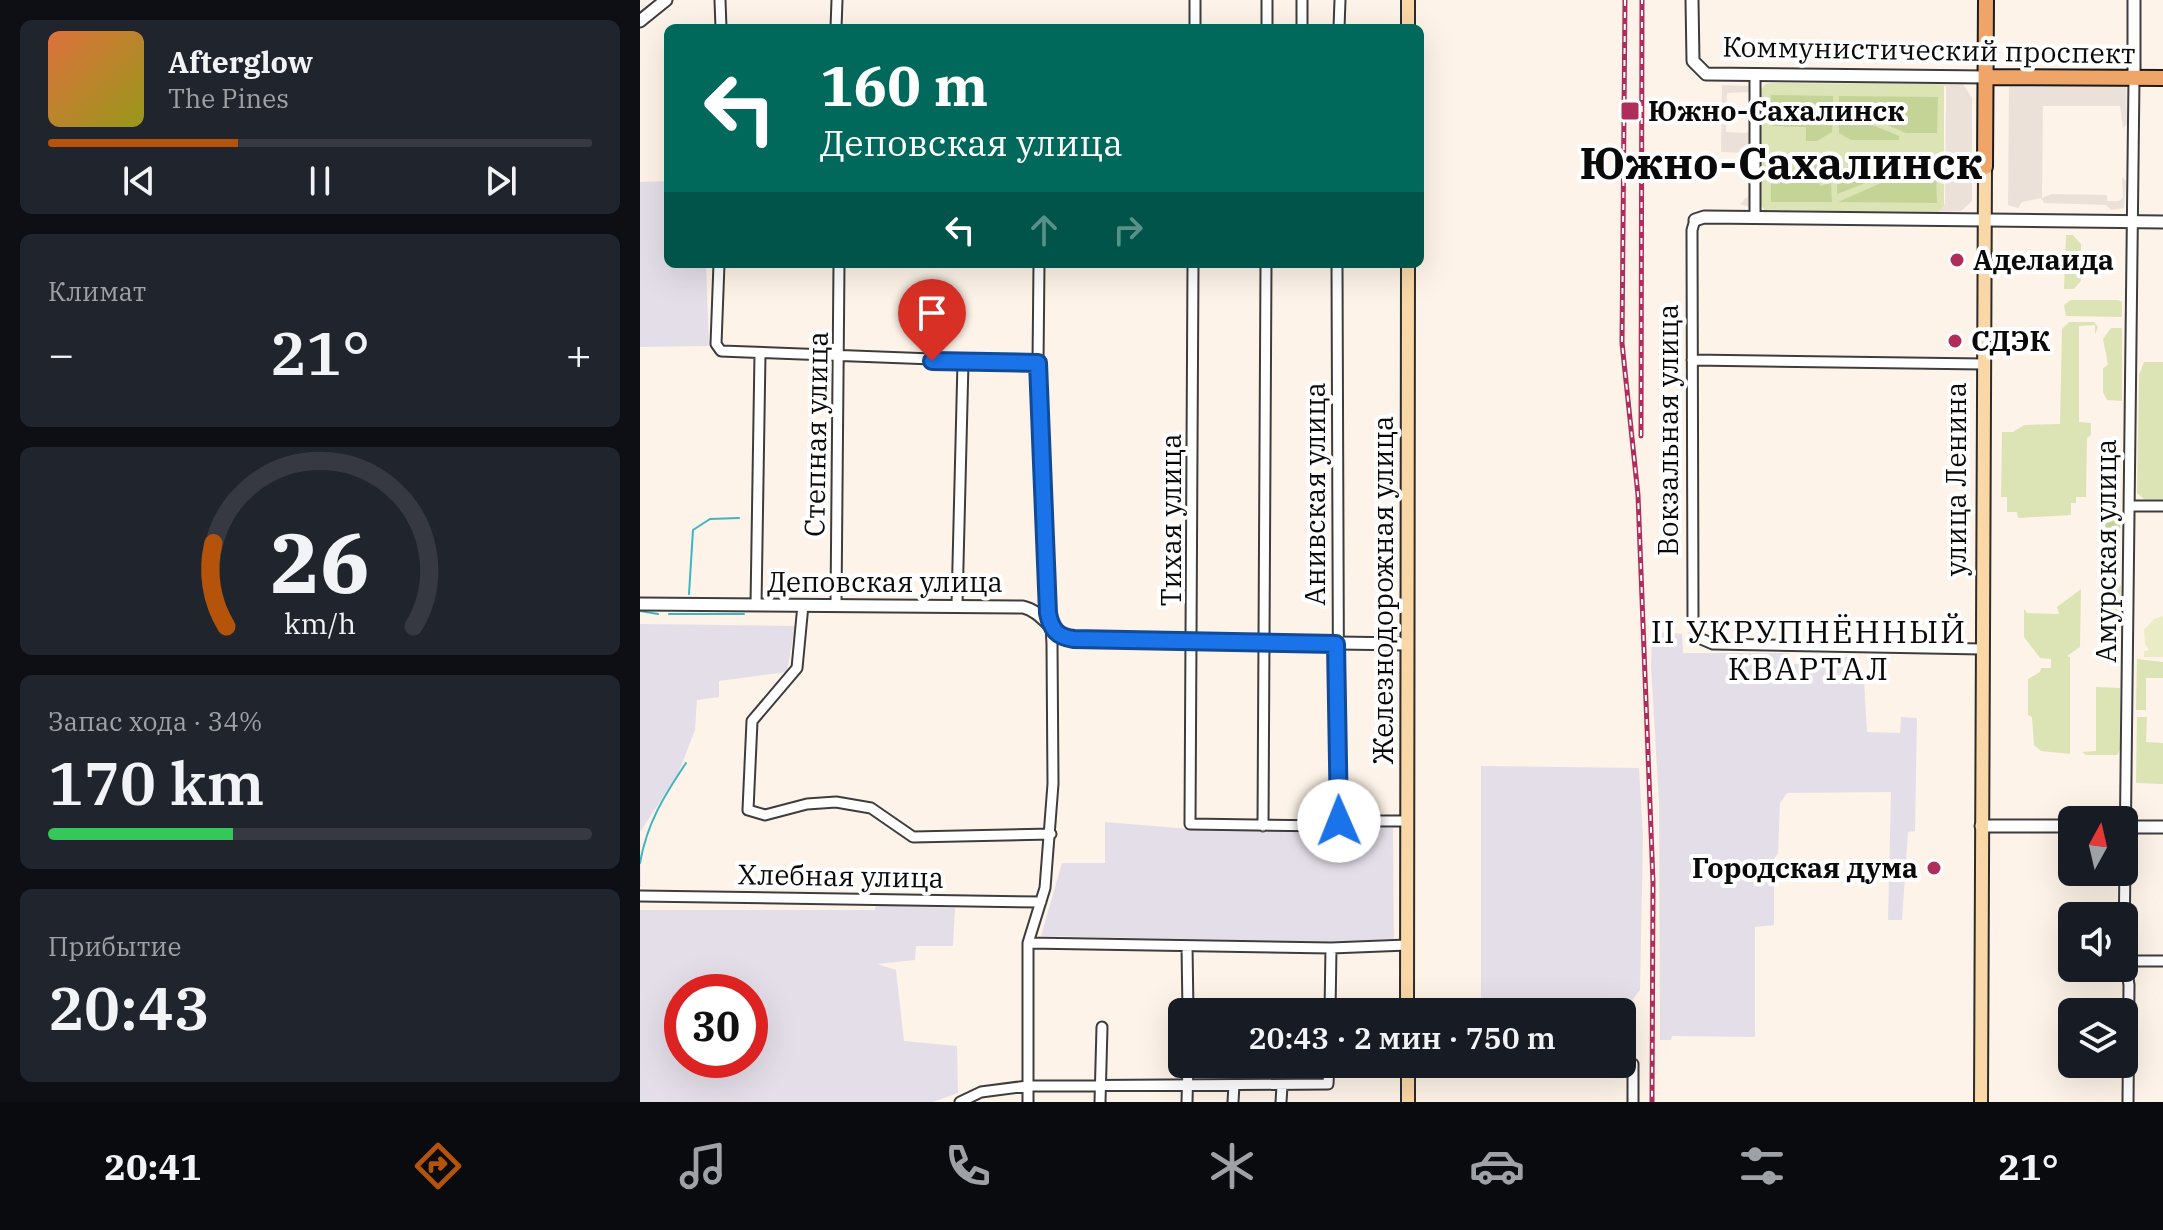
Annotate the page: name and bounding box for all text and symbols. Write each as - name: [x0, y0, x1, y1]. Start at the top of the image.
- street label: Коммунистический проспект: [1722, 27, 2136, 72]
- text: Afterglow: [168, 42, 313, 81]
- text: 160 m: [820, 49, 988, 121]
- icon: left: [688, 56, 792, 160]
- text: The Pines: [168, 81, 289, 115]
- place label: Южно-Сахалинск: [1648, 92, 1905, 129]
- marker: Южно-Сахалинск: [1619, 100, 1641, 122]
- text: Деповская улица: [820, 119, 1123, 166]
- district label: Южно-Сахалинск: [1579, 134, 1983, 191]
- icon: previous: [117, 159, 161, 203]
- icon: pause: [298, 159, 342, 203]
- icon: next: [479, 159, 523, 203]
- icon: left: [938, 208, 982, 252]
- icon: ahead: [1022, 208, 1066, 252]
- icon: right: [1106, 208, 1150, 252]
- place label: Аделаида: [1973, 241, 2114, 278]
- marker: Аделаида: [1948, 251, 1966, 269]
- text: Климат: [48, 274, 146, 308]
- pin: [898, 279, 966, 361]
- icon: arrive: [910, 291, 954, 335]
- street label: Вокзальная улица: [1649, 304, 1686, 556]
- text: 21°: [270, 313, 370, 392]
- place label: СДЭК: [1971, 322, 2050, 359]
- text: −: [48, 325, 74, 382]
- text: +: [566, 325, 592, 382]
- street label: Степная улица: [795, 331, 836, 537]
- marker: СДЭК: [1946, 332, 1964, 350]
- street label: Анивская улица: [1296, 382, 1333, 606]
- street label: улица Ленина: [1937, 382, 1974, 576]
- street label: Железнодорожная улица: [1364, 416, 1401, 764]
- street label: Тихая улица: [1152, 434, 1189, 606]
- street label: Амурская улица: [2087, 439, 2124, 663]
- text: 26: [270, 508, 370, 616]
- street label: Деповская улица: [767, 563, 1003, 600]
- text: km/h: [284, 605, 356, 642]
- district label: II УКРУПНЁННЫЙ КВАРТАЛ: [1651, 610, 1967, 689]
- text: Запас хода · 34%: [48, 704, 263, 738]
- text: 170 km: [48, 743, 264, 822]
- position arrow: [1297, 779, 1381, 863]
- north arrow: [2058, 806, 2138, 886]
- map controls: [2058, 806, 2138, 1078]
- place label: Городская дума: [1692, 849, 1918, 886]
- street label: Хлебная улица: [738, 855, 944, 896]
- marker: Городская дума: [1925, 859, 1943, 877]
- button: sound: [2058, 902, 2138, 982]
- text: Прибытие: [48, 929, 181, 963]
- text: 20:43: [48, 968, 210, 1047]
- speed limit sign: 30: [664, 974, 768, 1078]
- button: layers: [2058, 998, 2138, 1078]
- text: 20:43 · 2 мин · 750 m: [1248, 1018, 1556, 1057]
- icon: directions: [410, 1138, 466, 1194]
- icon: music: [675, 1138, 731, 1194]
- icon: phone: [940, 1138, 996, 1194]
- icon: climate: [1204, 1138, 1260, 1194]
- icon: car: [1469, 1138, 1525, 1194]
- icon: filters: [1734, 1138, 1790, 1194]
- text: 20:41: [104, 1143, 202, 1190]
- text: 21°: [1998, 1143, 2059, 1190]

